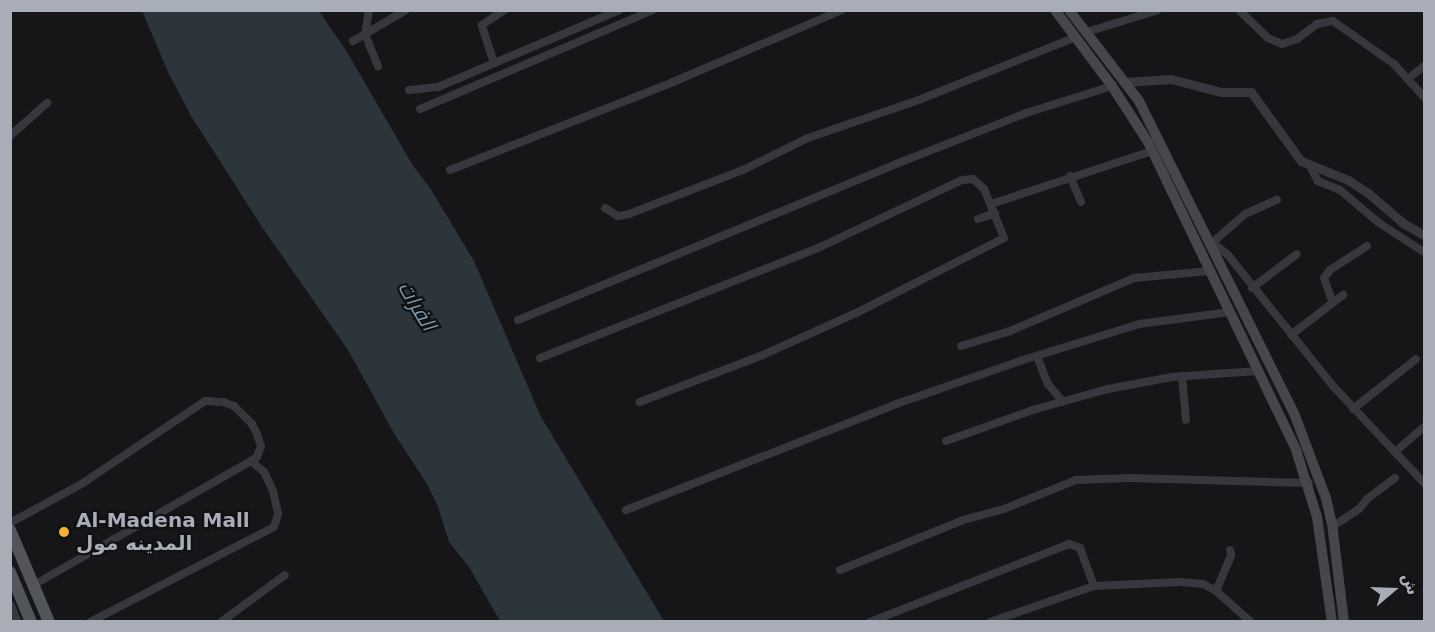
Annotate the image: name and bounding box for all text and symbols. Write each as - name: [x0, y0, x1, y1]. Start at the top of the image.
- water label: الفرات: [392, 277, 442, 335]
- place label: Al-Madena Mall المدينه مول: [76, 508, 250, 555]
- marker: Al-Madena Mall المدينه مول: [57, 525, 71, 539]
- north arrow: [1363, 560, 1423, 620]
- text: ش: [1398, 570, 1423, 598]

